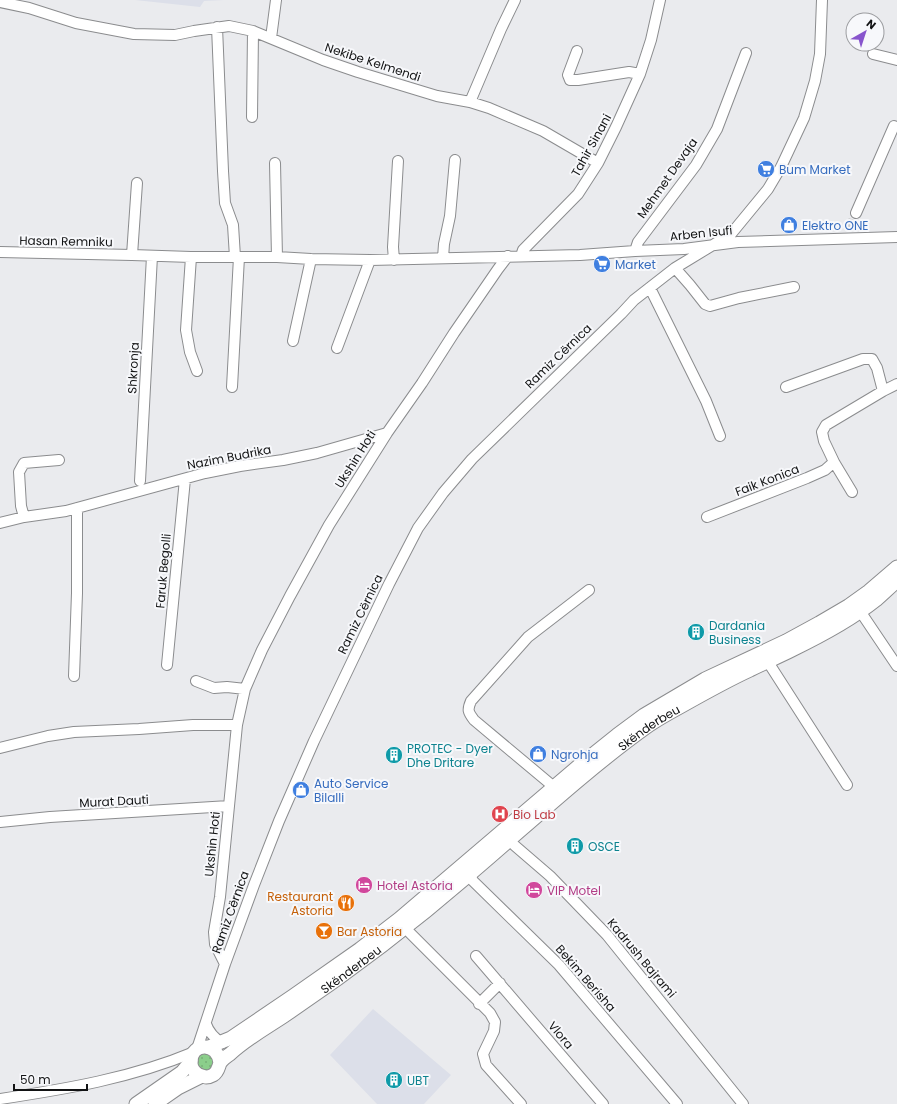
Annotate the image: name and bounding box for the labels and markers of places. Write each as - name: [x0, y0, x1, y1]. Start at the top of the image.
- supermarket icon: Bum Market: [756, 159, 776, 179]
- place label: Bum Market: [779, 161, 851, 178]
- shop icon: Elektro ONE: [779, 215, 799, 235]
- place label: Elektro ONE: [802, 217, 868, 234]
- supermarket icon: Market: [592, 254, 612, 274]
- place label: Market: [615, 256, 656, 273]
- place label: Dardania Business: [709, 617, 765, 648]
- building icon: Dardania Business: [686, 622, 706, 642]
- place label: PROTEC - Dyer Dhe Dritare: [407, 740, 493, 771]
- shop icon: Ngrohja: [528, 744, 548, 764]
- building icon: PROTEC - Dyer Dhe Dritare: [384, 745, 404, 765]
- place label: Ngrohja: [551, 746, 598, 763]
- place label: Auto Service Bilalli: [314, 775, 388, 806]
- shop icon: Auto Service Bilalli: [291, 780, 311, 800]
- hospital icon: Bio Lab: [490, 804, 510, 824]
- place label: Bio Lab: [513, 806, 556, 823]
- building icon: OSCE: [565, 836, 585, 856]
- place label: OSCE: [588, 838, 620, 855]
- hotel icon: Hotel Astoria: [354, 875, 374, 895]
- place label: Hotel Astoria: [377, 877, 453, 894]
- hotel icon: VIP Motel: [524, 880, 544, 900]
- place label: VIP Motel: [547, 882, 601, 899]
- place label: Restaurant Astoria: [267, 888, 333, 919]
- restaurant icon: Restaurant Astoria: [336, 893, 356, 913]
- bar icon: Bar Astoria: [314, 921, 334, 941]
- place label: Bar Astoria: [337, 923, 402, 940]
- building icon: UBT: [384, 1070, 404, 1090]
- place label: UBT: [407, 1072, 429, 1089]

